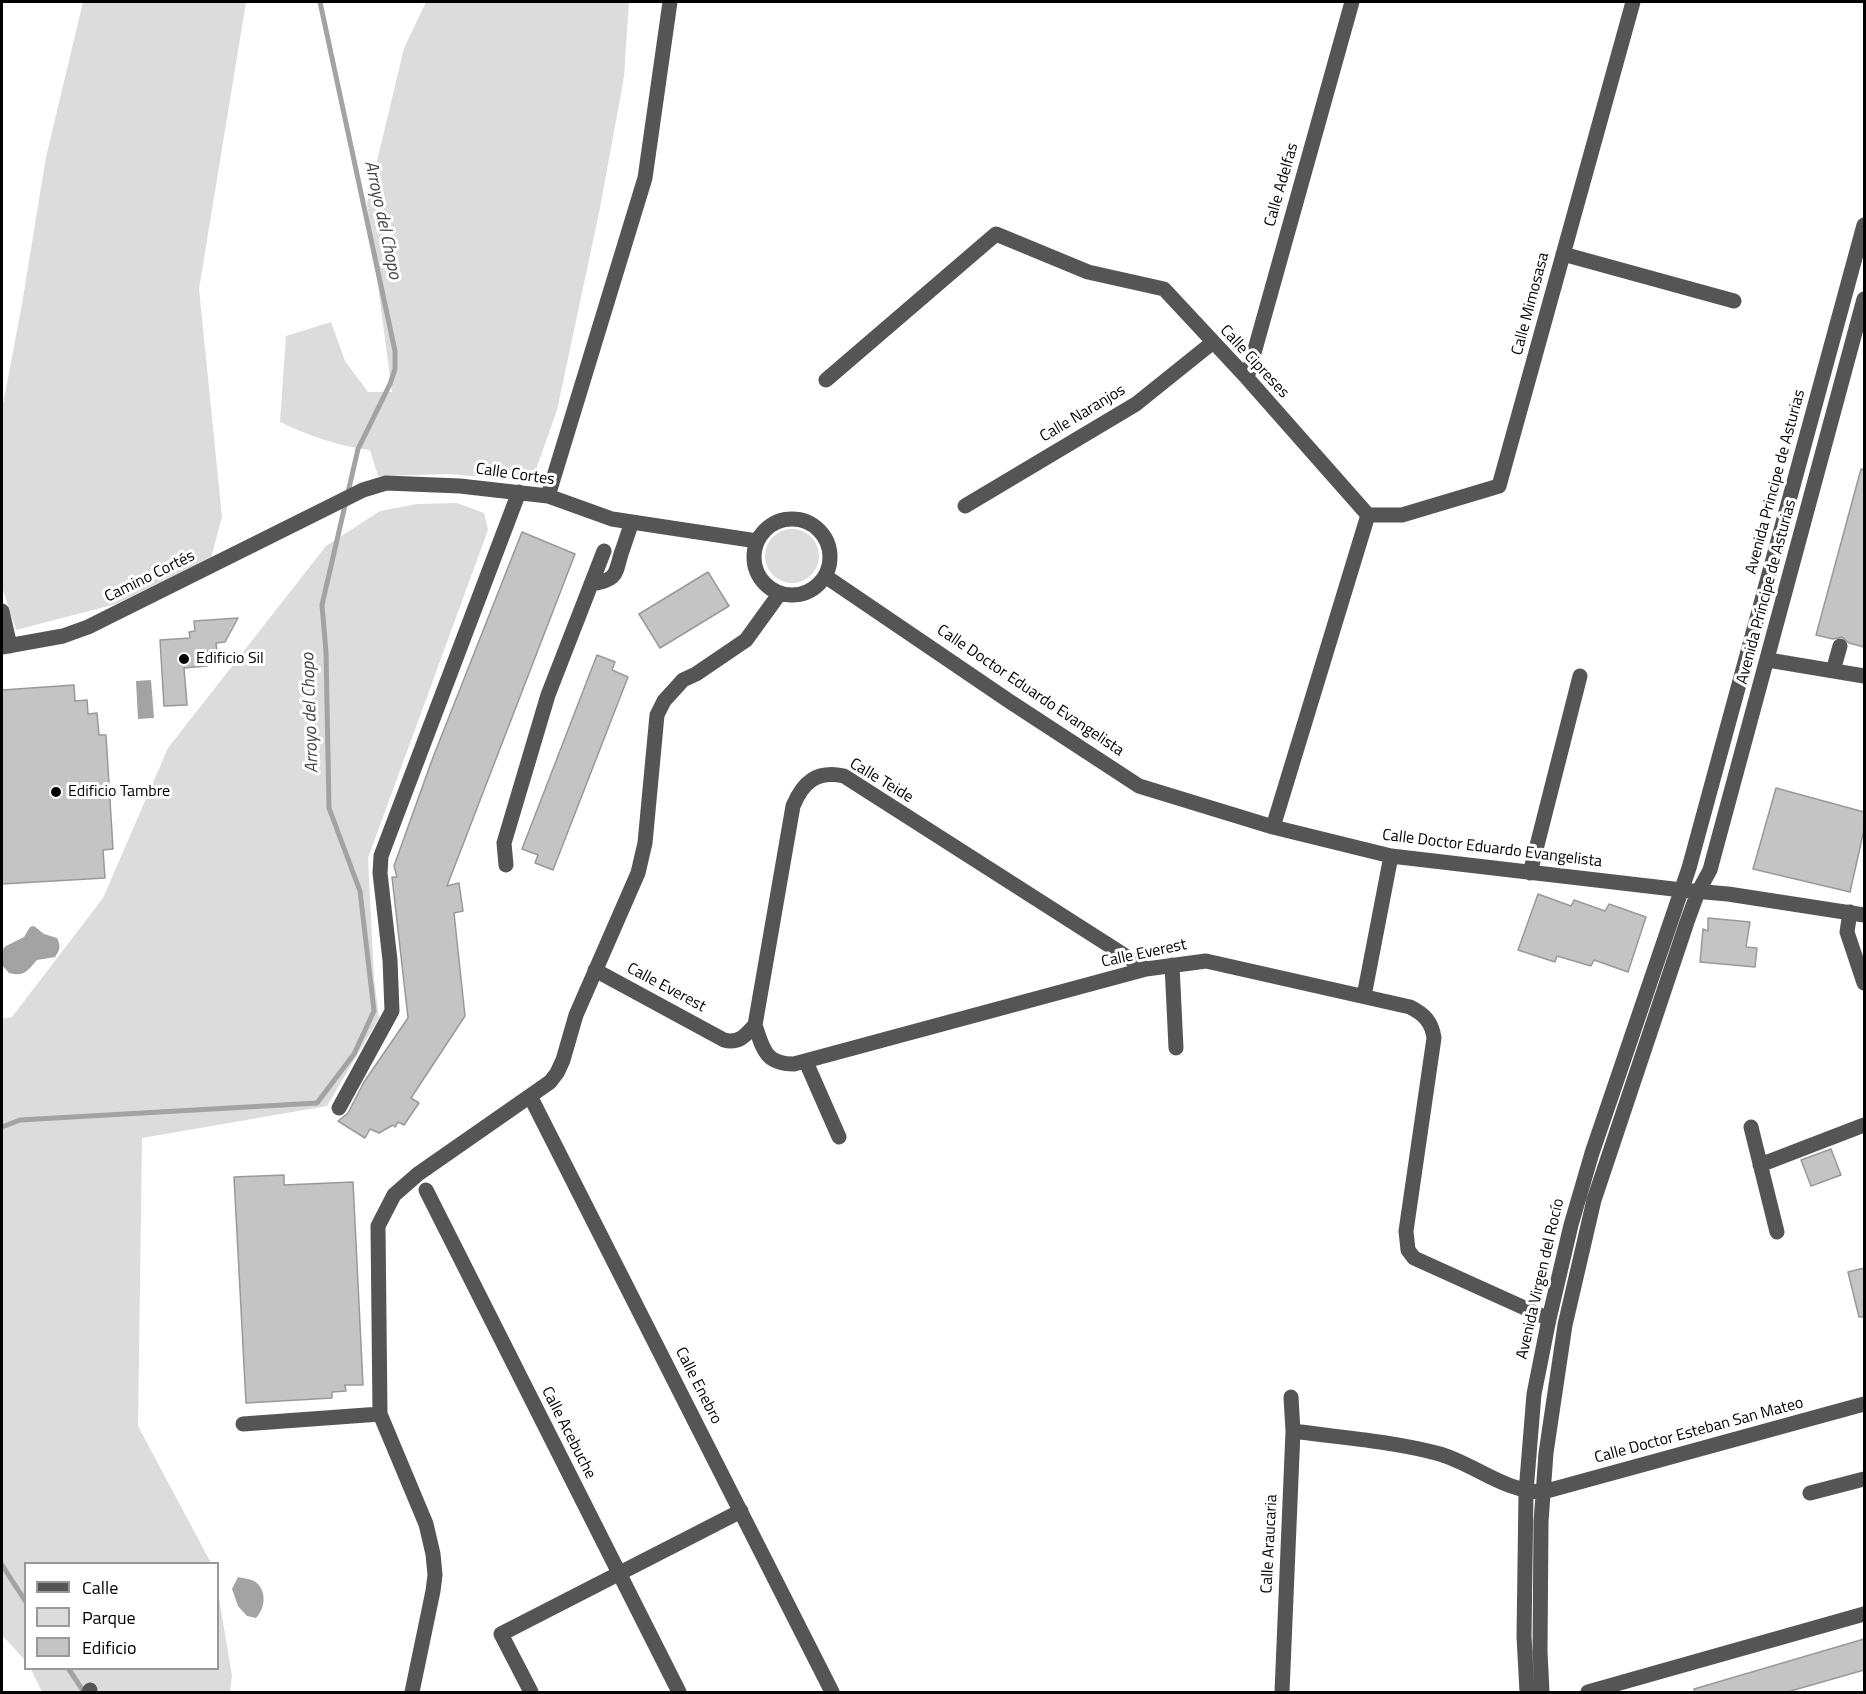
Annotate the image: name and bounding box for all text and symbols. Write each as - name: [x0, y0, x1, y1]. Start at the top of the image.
- street label: Calle Adelfas: [1261, 141, 1303, 229]
- water label: Arroyo del Chopo: [359, 159, 405, 281]
- street label: Calle Mimosasa: [1508, 251, 1554, 357]
- street label: Calle Cipreses: [1215, 322, 1293, 402]
- street label: Calle Naranjos: [1037, 381, 1129, 447]
- street label: Avenida Principe de Asturias: [1742, 388, 1810, 576]
- street label: Calle Cortes: [474, 460, 556, 490]
- street label: Avenida Príncipe de Asturias: [1733, 498, 1801, 686]
- street label: Camino Cortés: [102, 547, 198, 607]
- street label: Calle Doctor Eduardo Evangelista: [933, 621, 1127, 761]
- place label: Edificio Sil: [196, 649, 264, 669]
- marker: Edificio Sil: [177, 652, 191, 666]
- water label: Arroyo del Chopo: [298, 652, 324, 774]
- street label: Calle Teide: [846, 755, 916, 807]
- place label: Edificio Tambre: [68, 782, 170, 802]
- marker: Edificio Tambre: [49, 785, 63, 799]
- street label: Calle Doctor Eduardo Evangelista: [1381, 826, 1603, 872]
- street label: Calle Everest: [1100, 936, 1188, 972]
- street label: Calle Everest: [623, 959, 709, 1017]
- street label: Avenida Virgen del Rocío: [1513, 1197, 1569, 1361]
- street label: Calle Enebro: [670, 1344, 726, 1428]
- street label: Calle Acebuche: [537, 1384, 599, 1482]
- street label: Calle Doctor Esteban San Mateo: [1592, 1394, 1806, 1468]
- street label: Calle Araucaria: [1258, 1494, 1282, 1594]
- legend: [24, 1562, 219, 1670]
- text: Calle: [82, 1574, 118, 1601]
- text: Parque: [82, 1604, 136, 1631]
- text: Edificio: [82, 1634, 136, 1661]

